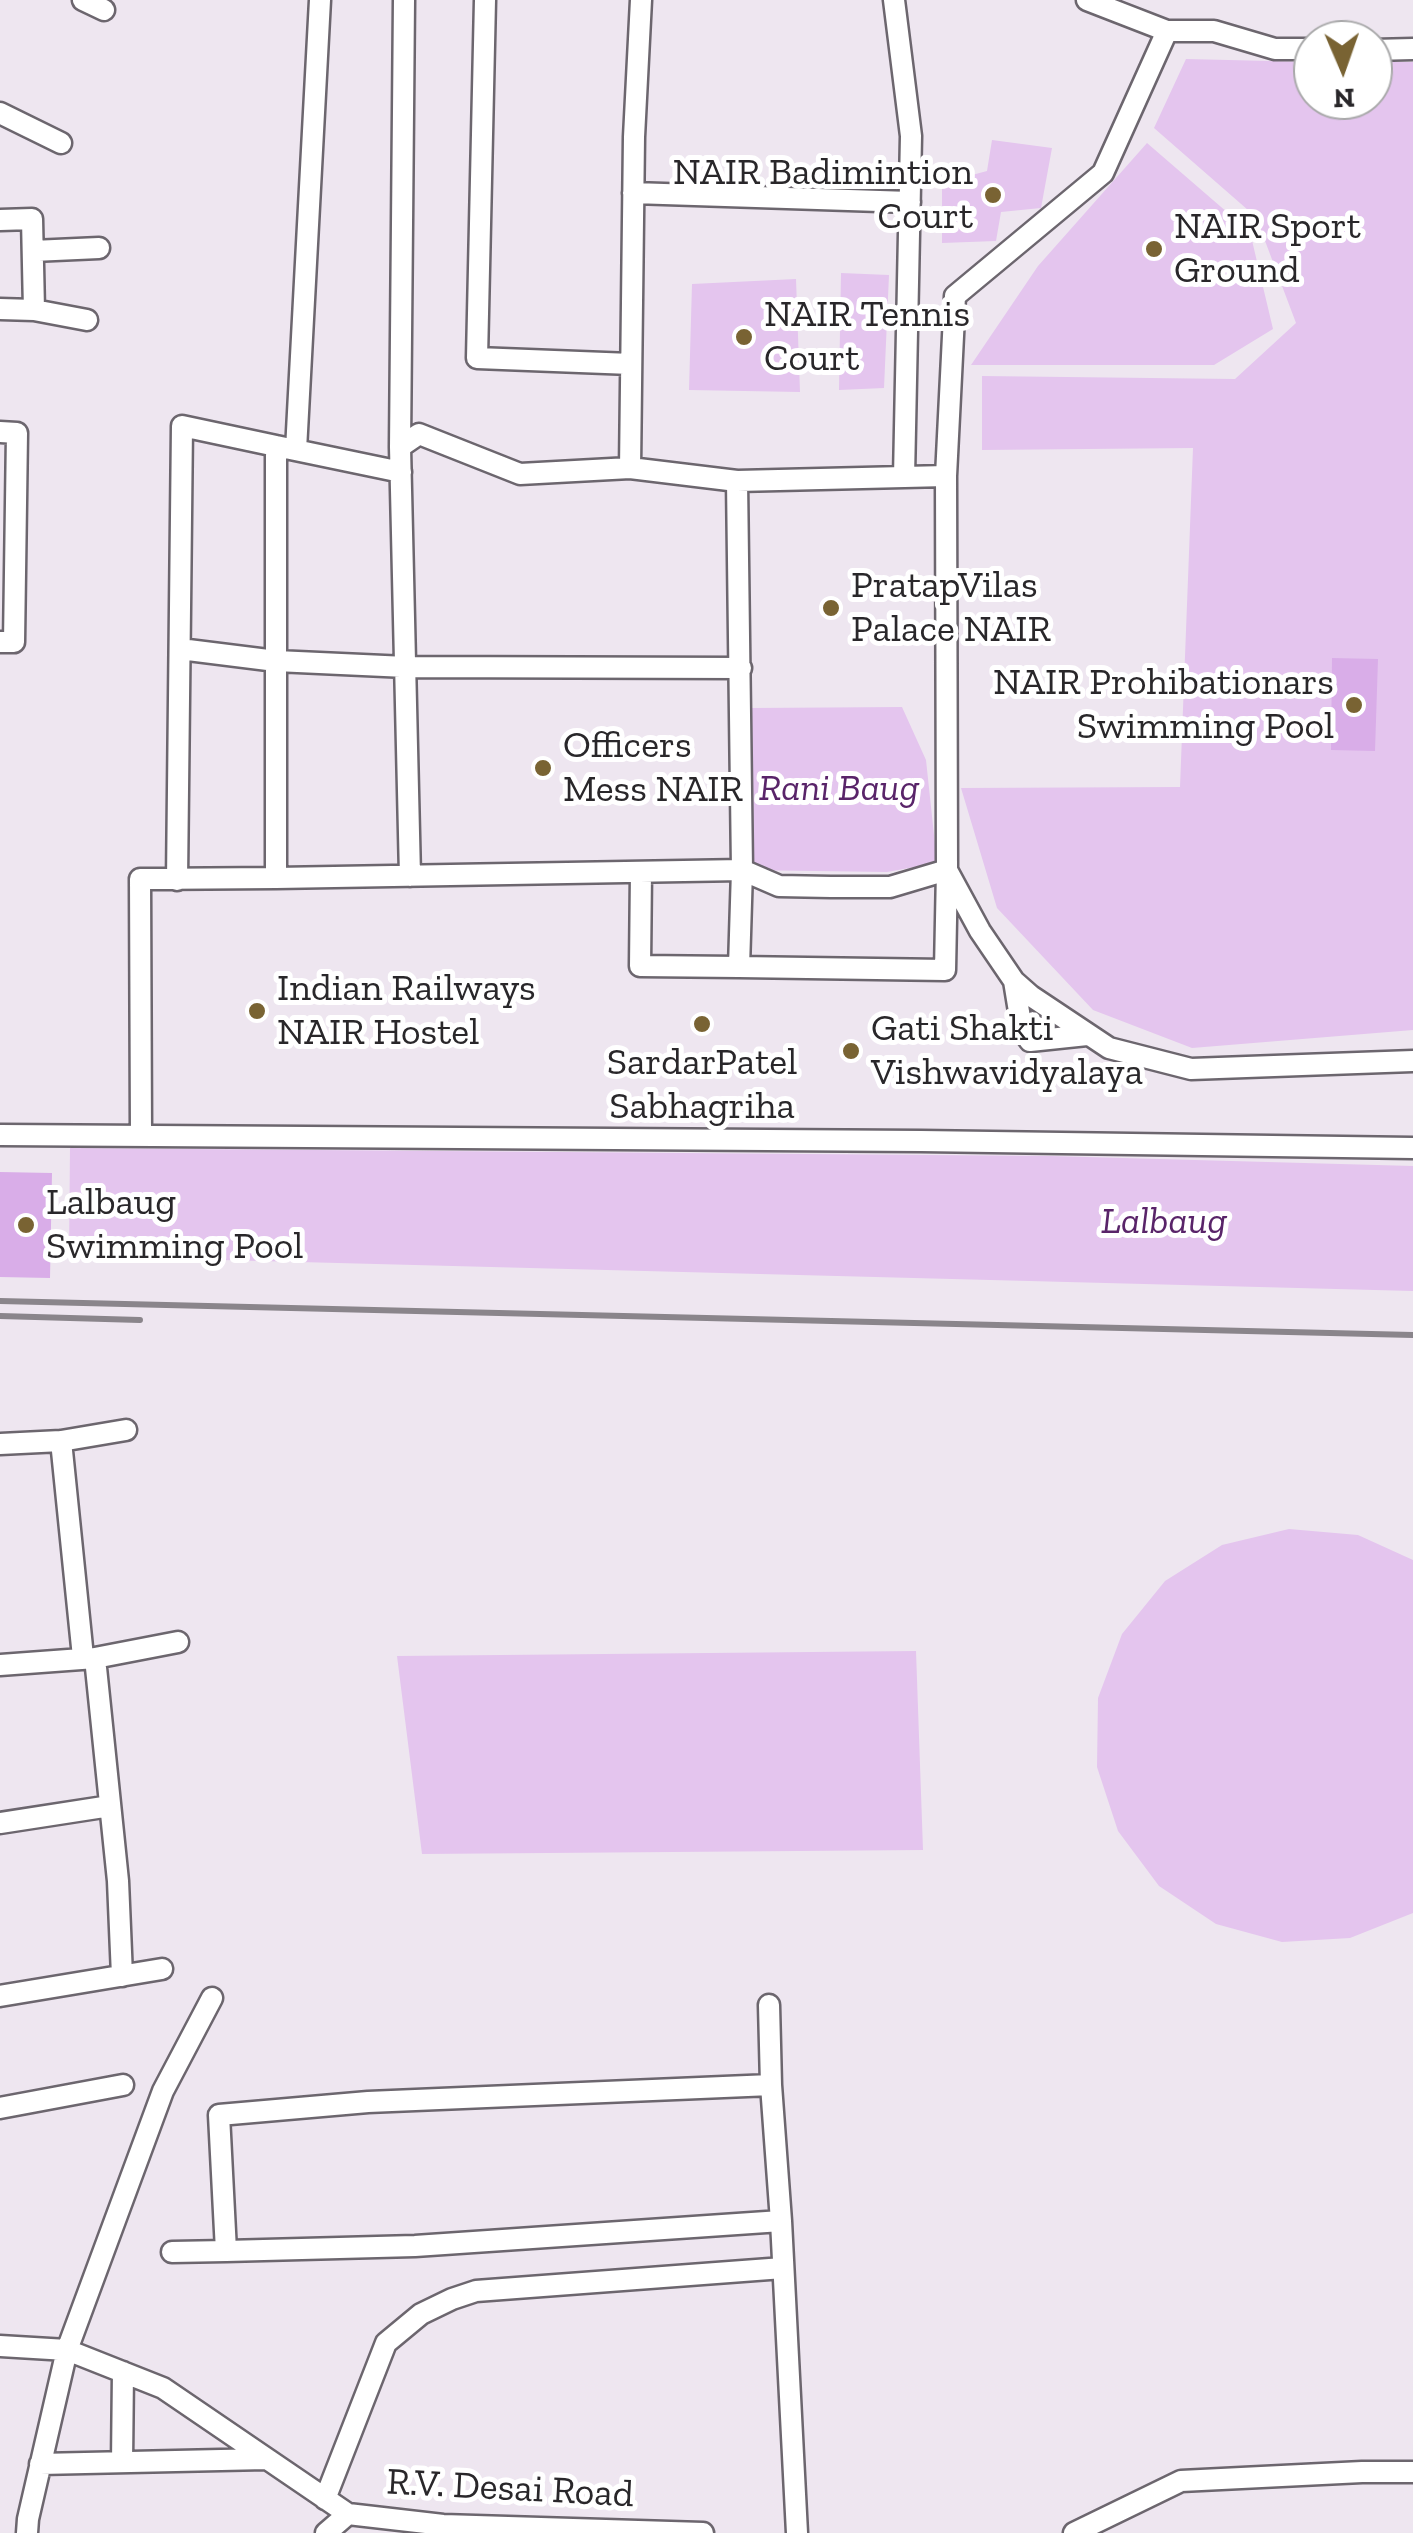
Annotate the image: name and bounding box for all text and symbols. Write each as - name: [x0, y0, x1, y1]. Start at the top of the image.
- north arrow: [1293, 20, 1393, 120]
- text: N: [1333, 82, 1355, 115]
- place label: NAIR Badimintion Court: [673, 150, 973, 240]
- marker: NAIR Badimintion Court: [982, 184, 1004, 206]
- place label: NAIR Sport Ground: [1174, 204, 1361, 294]
- marker: NAIR Sport Ground: [1143, 238, 1165, 260]
- place label: NAIR Tennis Court: [764, 292, 970, 382]
- marker: NAIR Tennis Court: [733, 326, 755, 348]
- place label: PratapVilas Palace NAIR: [851, 563, 1051, 652]
- marker: PratapVilas Palace NAIR: [820, 597, 842, 619]
- place label: NAIR Prohibationars Swimming Pool: [993, 660, 1334, 749]
- marker: NAIR Prohibationars Swimming Pool: [1343, 694, 1365, 716]
- place label: Officers Mess NAIR: [563, 723, 743, 812]
- marker: Officers Mess NAIR: [532, 757, 554, 779]
- park label: Rani Baug: [759, 766, 919, 812]
- place label: Indian Railways NAIR Hostel: [277, 966, 536, 1056]
- marker: Indian Railways NAIR Hostel: [246, 1000, 268, 1022]
- place label: Gati Shakti Vishwavidyalaya: [871, 1006, 1143, 1096]
- marker: SardarPatel Sabhagriha: [691, 1013, 713, 1035]
- place label: SardarPatel Sabhagriha: [607, 1040, 797, 1130]
- marker: Gati Shakti Vishwavidyalaya: [840, 1040, 862, 1062]
- place label: Lalbaug Swimming Pool: [46, 1180, 303, 1270]
- park label: Lalbaug: [1101, 1199, 1227, 1245]
- marker: Lalbaug Swimming Pool: [15, 1214, 37, 1236]
- street label: R.V. Desai Road: [385, 2460, 635, 2518]

